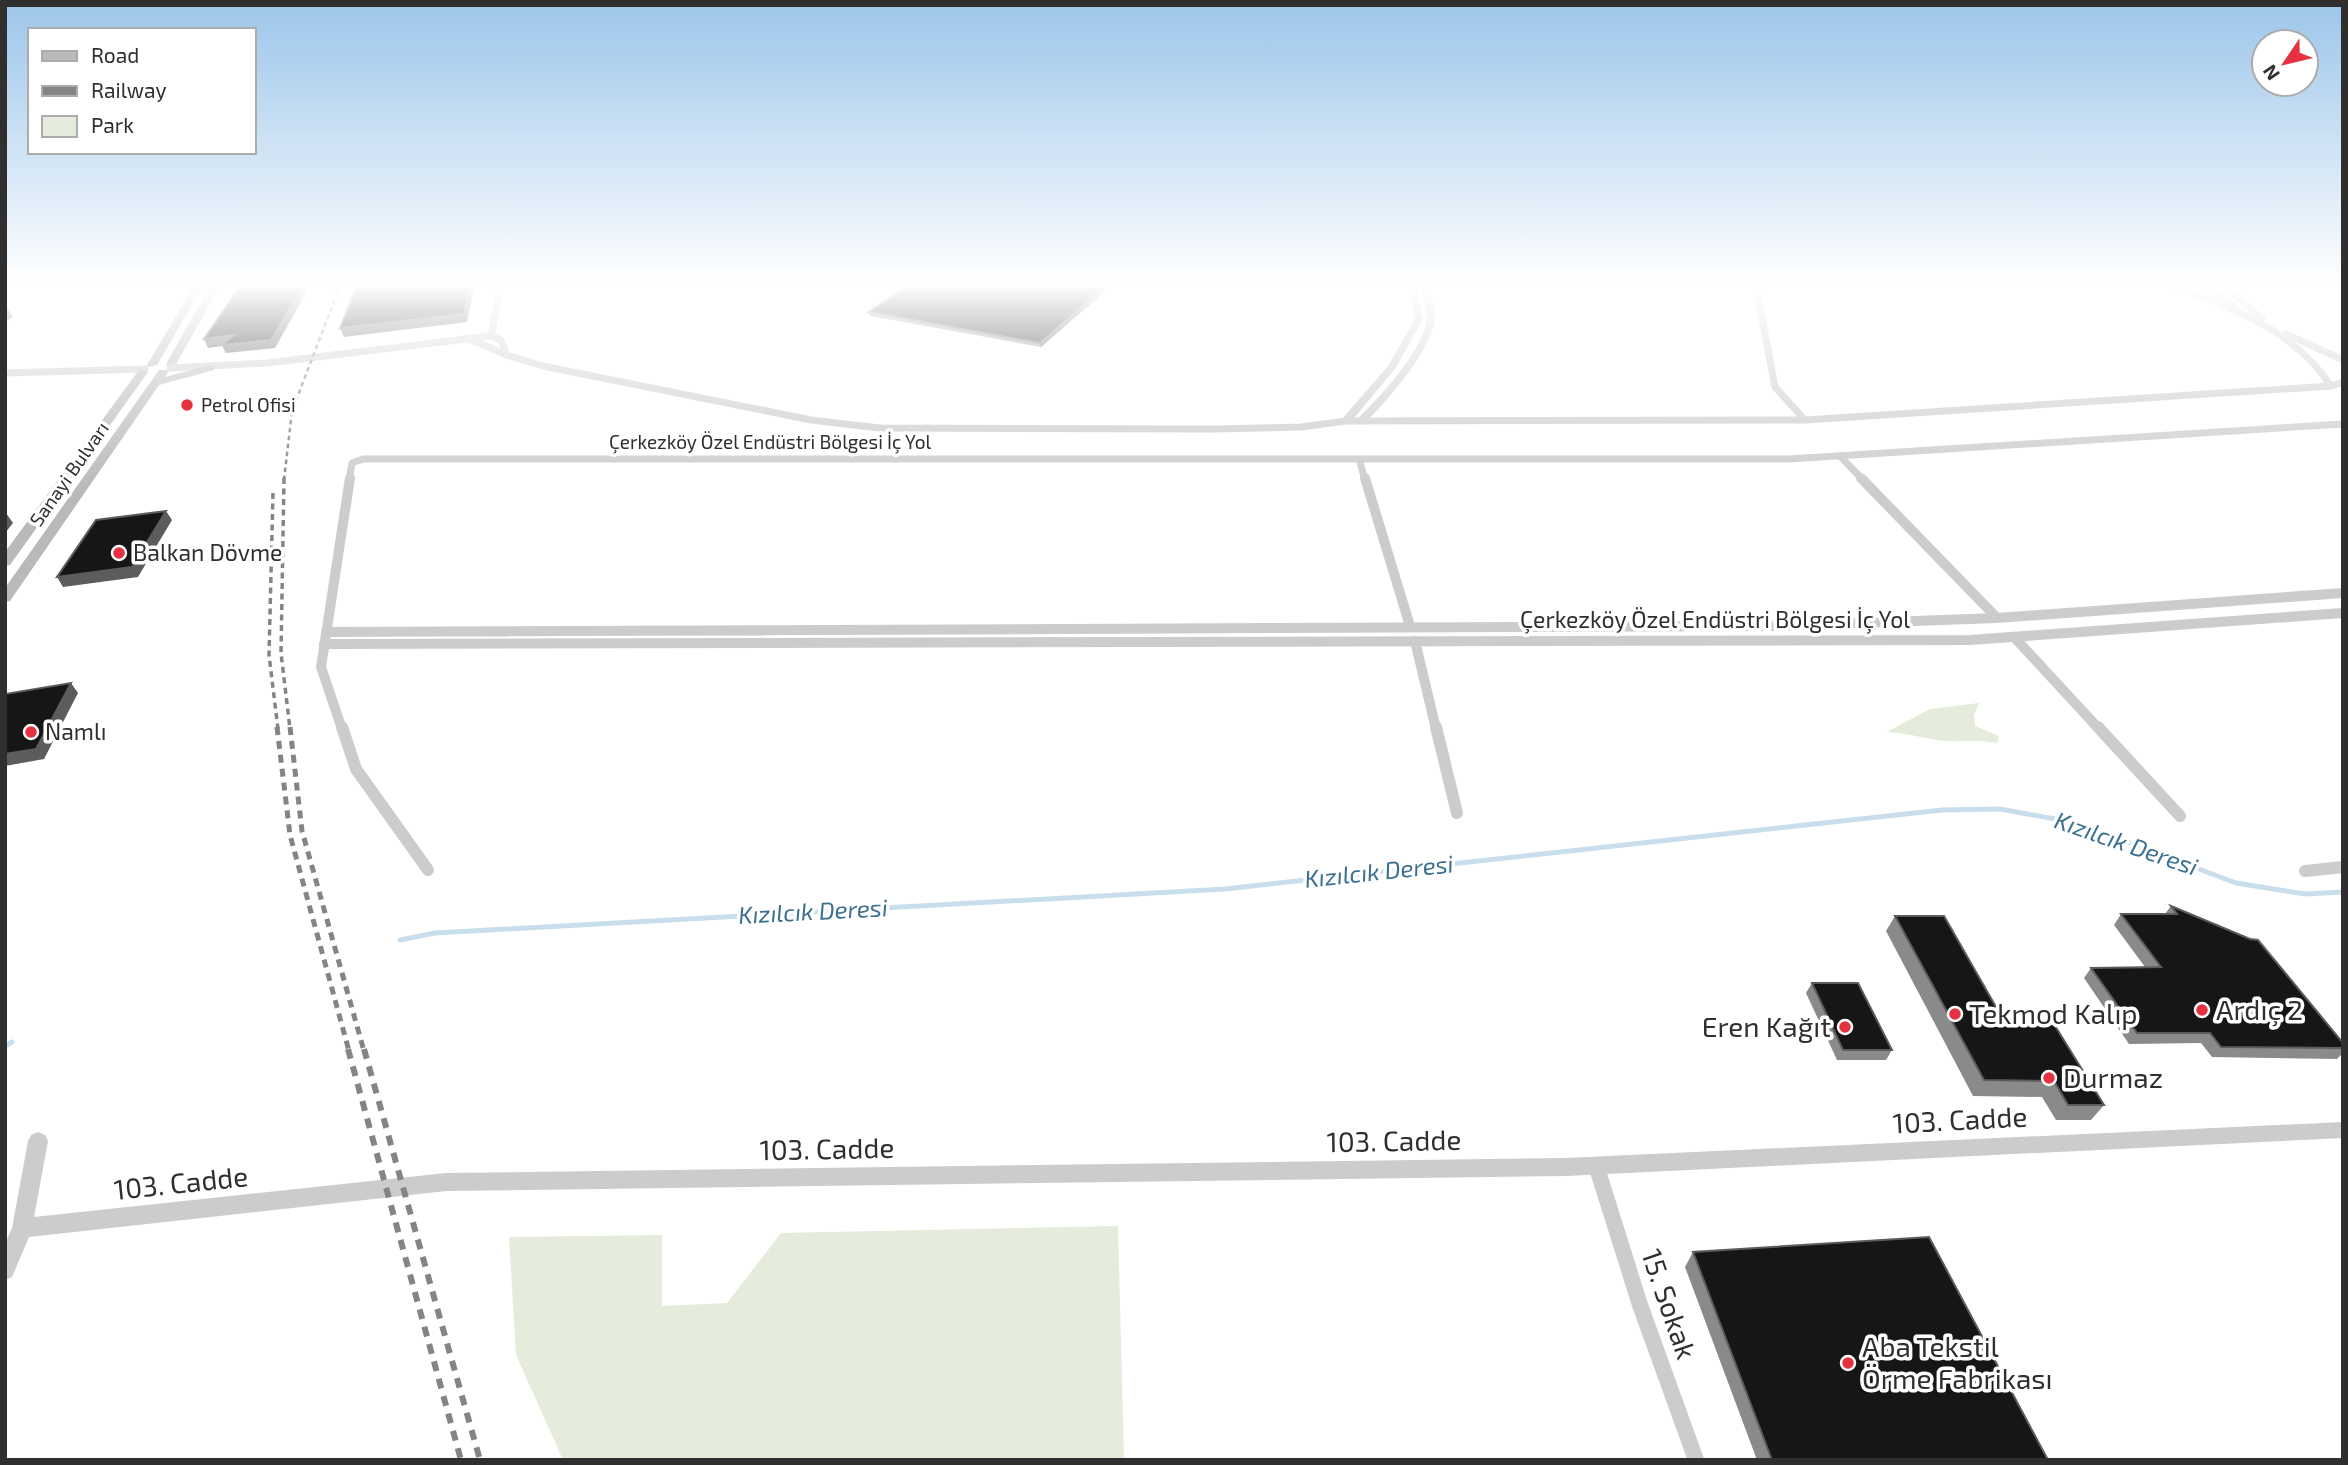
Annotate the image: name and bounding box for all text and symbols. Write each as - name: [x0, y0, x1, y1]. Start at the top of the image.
- legend: [28, 28, 256, 154]
- north arrow: [2250, 28, 2320, 98]
- text: Road: [91, 42, 139, 67]
- text: N: [2257, 61, 2284, 85]
- text: Railway: [91, 77, 167, 102]
- text: Park: [91, 112, 134, 137]
- place label: Petrol Ofisi: [201, 393, 296, 416]
- marker: Petrol Ofisi: [179, 397, 195, 413]
- street label: Sanayi Bulvarı: [24, 417, 113, 530]
- street label: Çerkezköy Özel Endüstri Bölgesi İç Yol: [609, 430, 931, 454]
- place label: Balkan Dövme: [133, 538, 282, 566]
- marker: Balkan Dövme: [111, 545, 127, 561]
- street label: Çerkezköy Özel Endüstri Bölgesi İç Yol: [1520, 605, 1910, 634]
- place label: Namlı: [45, 717, 107, 745]
- marker: Namlı: [23, 724, 39, 740]
- water label: Kızılcık Deresi: [2051, 805, 2202, 881]
- water label: Kızılcık Deresi: [1303, 848, 1455, 893]
- water label: Kızılcık Deresi: [737, 892, 888, 929]
- place label: Ardıç 2: [2216, 992, 2303, 1027]
- place label: Tekmod Kalıp: [1969, 996, 2138, 1030]
- marker: Ardıç 2: [2194, 1002, 2210, 1018]
- marker: Tekmod Kalıp: [1947, 1006, 1963, 1022]
- place label: Eren Kağıt: [1702, 1009, 1831, 1043]
- marker: Eren Kağıt: [1837, 1019, 1853, 1035]
- place label: Durmaz: [2063, 1060, 2163, 1094]
- marker: Durmaz: [2041, 1070, 2057, 1086]
- street label: 103. Cadde: [1892, 1098, 2028, 1140]
- street label: 103. Cadde: [1326, 1122, 1462, 1158]
- street label: 103. Cadde: [759, 1130, 895, 1166]
- street label: 103. Cadde: [112, 1158, 250, 1206]
- street label: 15. Sokak: [1635, 1244, 1705, 1363]
- place label: Aba Tekstil Örme Fabrikası: [1862, 1329, 2053, 1395]
- marker: Aba Tekstil Örme Fabrikası: [1840, 1355, 1856, 1371]

